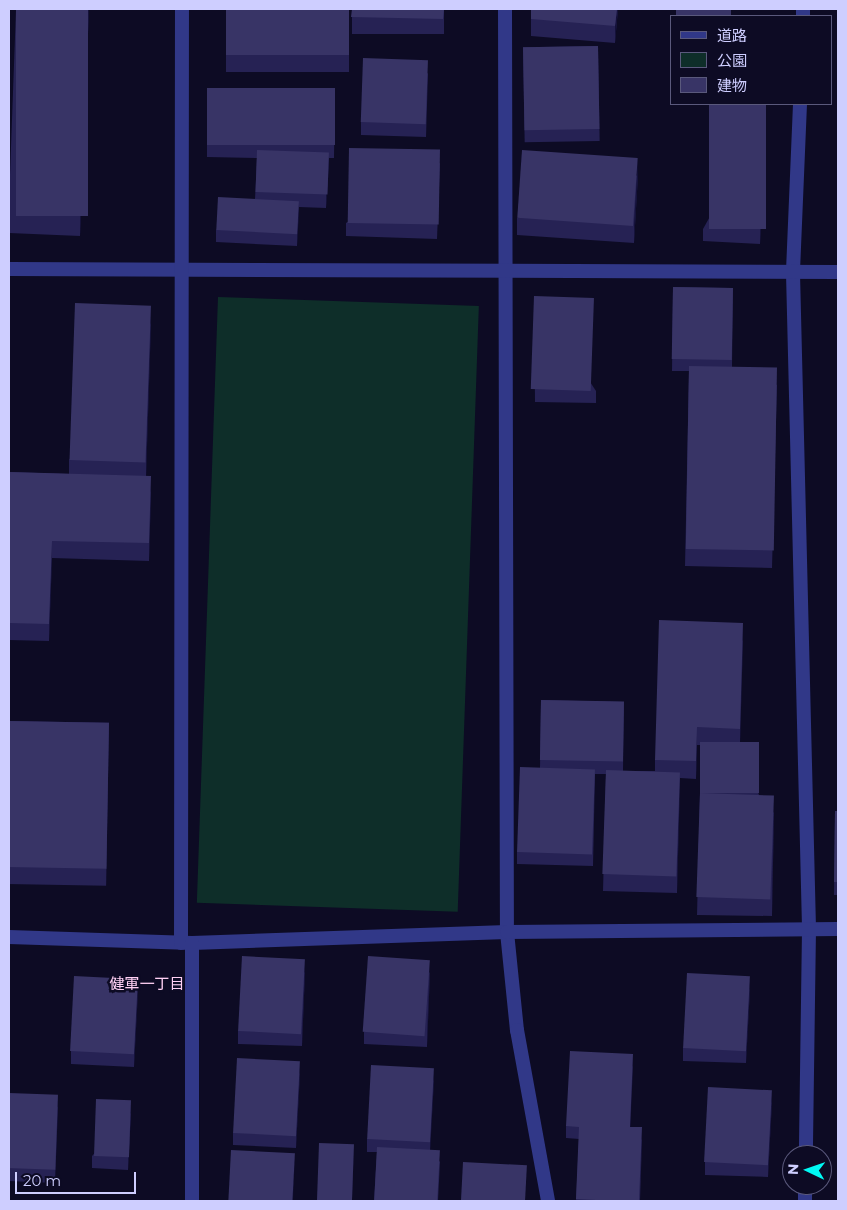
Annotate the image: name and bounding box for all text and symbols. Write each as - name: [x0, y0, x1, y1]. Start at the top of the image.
- legend: [670, 15, 832, 105]
- text: 道路: [717, 26, 747, 45]
- text: 公園: [717, 51, 747, 70]
- text: 建物: [717, 76, 747, 95]
- district label: 健軍一丁目: [110, 975, 184, 993]
- north arrow: [782, 1145, 832, 1195]
- scale bar: [18, 1162, 139, 1194]
- text: N: [784, 1163, 802, 1175]
- text: 20 m: [23, 1171, 61, 1190]

